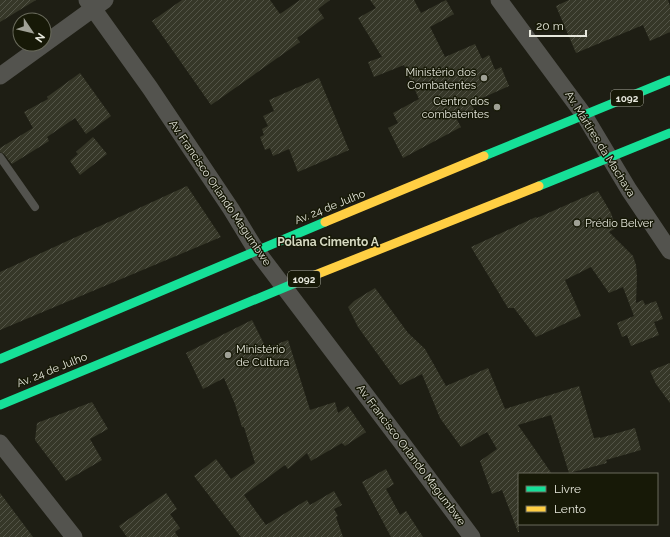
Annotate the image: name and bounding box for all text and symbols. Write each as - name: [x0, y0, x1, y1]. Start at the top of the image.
- north arrow: [12, 12, 52, 52]
- scale bar: [530, 12, 586, 38]
- text: 20 m: [536, 19, 564, 33]
- text: N: [32, 30, 48, 45]
- place label: Ministério dos Combatentes: [405, 66, 476, 92]
- marker: Ministério dos Combatentes: [479, 73, 489, 83]
- street label: Av. Mártires da Machava: [562, 89, 638, 199]
- road number: 1092: [611, 90, 643, 106]
- place label: Centro dos combatentes: [422, 95, 489, 121]
- marker: Centro dos combatentes: [492, 102, 502, 112]
- street label: Av. Francisco Orlando Magumbwe: [166, 118, 274, 269]
- street label: Av. 24 de Julho: [293, 187, 368, 227]
- place label: Prédio Belver: [585, 217, 653, 230]
- marker: Prédio Belver: [572, 218, 582, 228]
- district label: Polana Cimento A: [277, 235, 380, 249]
- road number: 1092: [288, 271, 320, 287]
- place label: Ministério de Cultura: [236, 343, 289, 369]
- street label: Av. 24 de Julho: [15, 350, 90, 390]
- marker: Ministério de Cultura: [223, 350, 233, 360]
- street label: Av. Francisco Orlando Magumbwe: [354, 382, 469, 528]
- legend: [518, 473, 658, 525]
- text: Livre: [554, 482, 581, 496]
- text: Lento: [554, 502, 586, 516]

